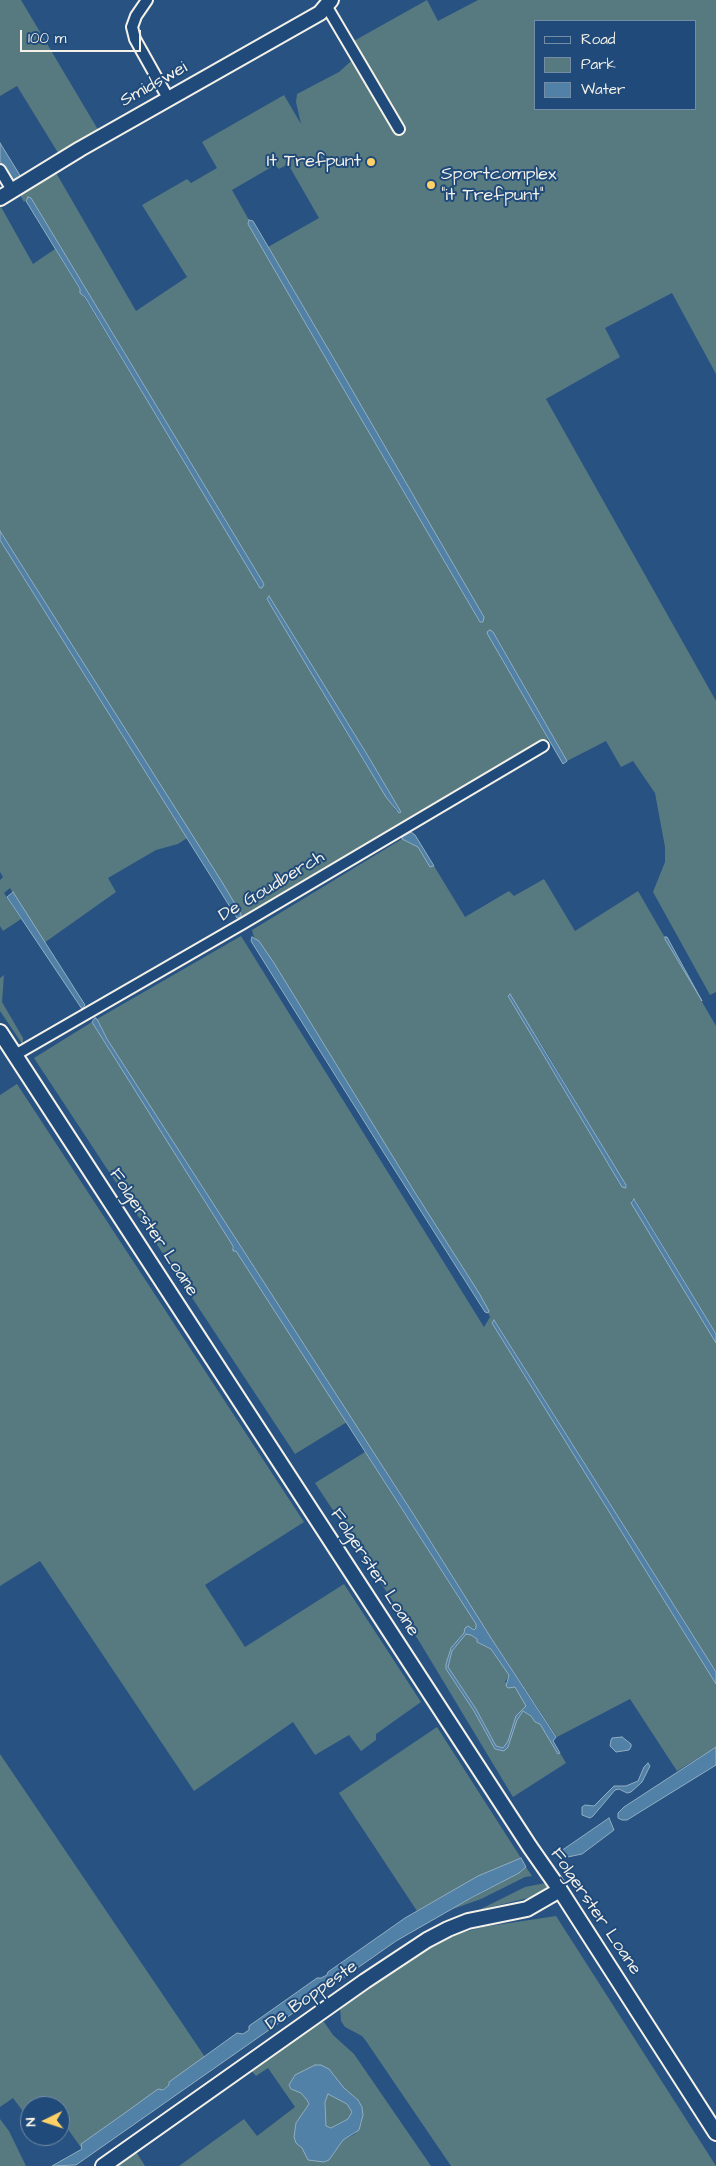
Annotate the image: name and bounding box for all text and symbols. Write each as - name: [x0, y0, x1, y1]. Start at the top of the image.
- scale bar: [22, 20, 144, 52]
- legend: [534, 20, 696, 110]
- text: 100 m: [28, 28, 67, 49]
- text: Road: [581, 29, 615, 50]
- text: Park: [581, 54, 616, 75]
- street label: Smidswei: [117, 58, 191, 112]
- text: Water: [581, 79, 625, 100]
- place label: It Trefpunt: [267, 151, 361, 173]
- marker: It Trefpunt: [365, 156, 377, 168]
- place label: Sportcomplex “it Trefpunt”: [441, 164, 557, 206]
- marker: Sportcomplex “it Trefpunt”: [425, 179, 437, 191]
- street label: De Goudberch: [215, 847, 329, 927]
- street label: Folgerster Loane: [104, 1165, 202, 1301]
- street label: Folgerster Loane: [325, 1505, 423, 1641]
- street label: Folgerster Loane: [545, 1845, 645, 1979]
- street label: De Boppeste: [262, 1956, 362, 2036]
- north arrow: [20, 2096, 70, 2146]
- text: N: [21, 2117, 41, 2127]

